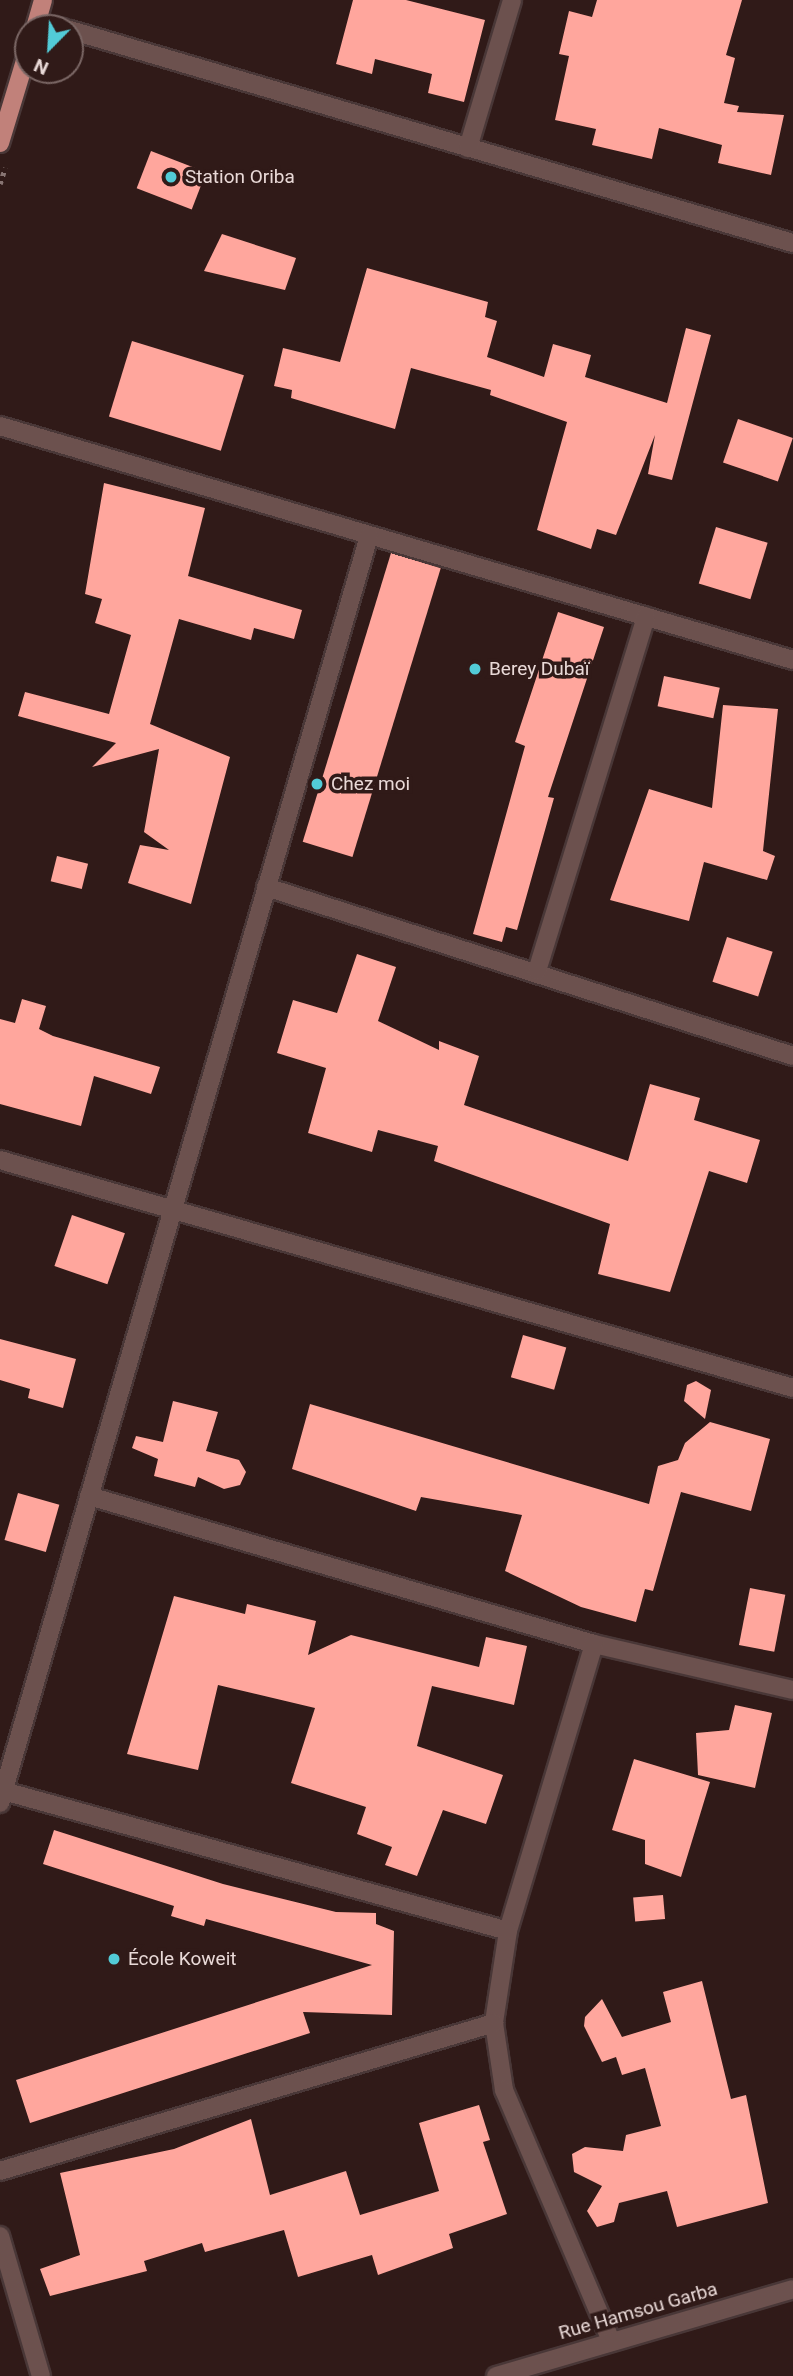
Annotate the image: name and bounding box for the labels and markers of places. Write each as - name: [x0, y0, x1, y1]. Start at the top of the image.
- place label: Station Oriba: [185, 166, 295, 188]
- marker: Station Oriba: [163, 169, 179, 185]
- place label: Berey Dubaï: [489, 658, 589, 680]
- marker: Berey Dubaï: [467, 661, 483, 677]
- place label: Chez moi: [331, 773, 410, 795]
- marker: Chez moi: [309, 776, 325, 792]
- place label: École Koweit: [128, 1948, 237, 1970]
- marker: École Koweit: [106, 1951, 122, 1967]

